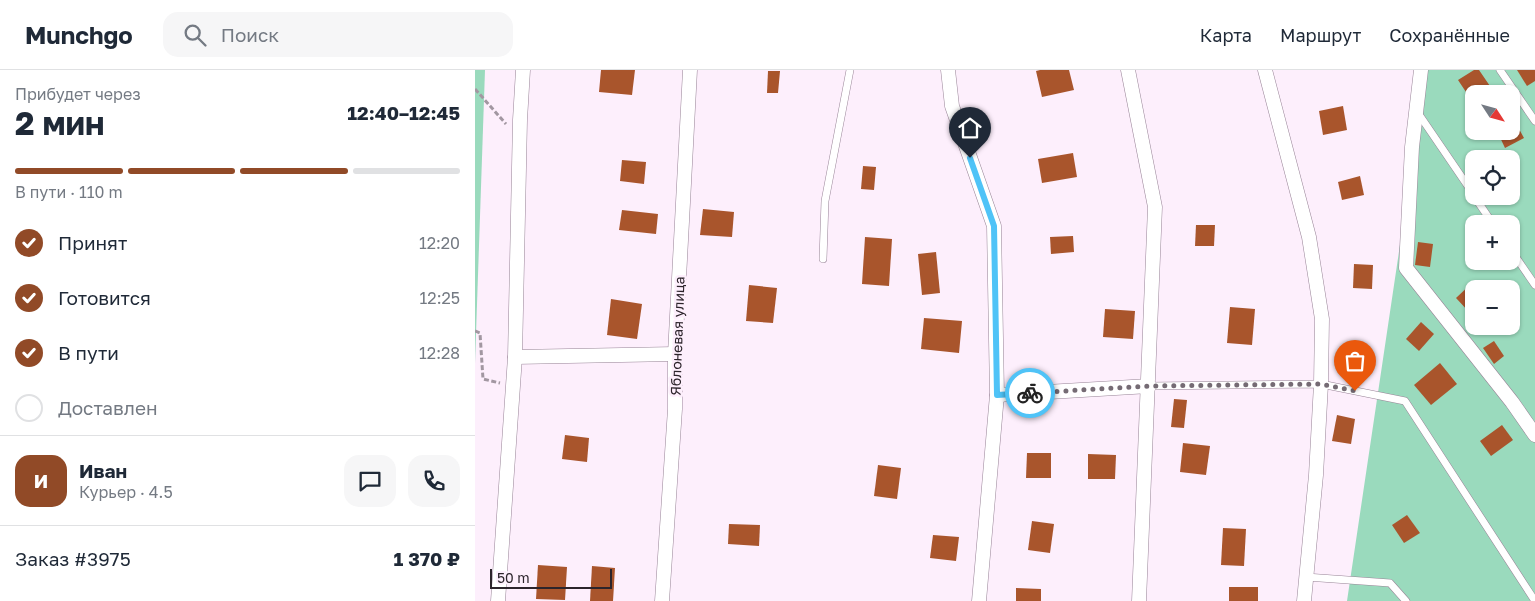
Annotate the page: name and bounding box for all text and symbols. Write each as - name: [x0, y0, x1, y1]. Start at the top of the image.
- search box: [163, 12, 513, 57]
- text: Munchgo: [25, 20, 133, 49]
- icon: search: [181, 21, 209, 49]
- text: Поиск: [221, 23, 279, 46]
- text: Карта: [1200, 24, 1252, 46]
- text: Маршрут: [1280, 24, 1361, 46]
- text: Сохранённые: [1389, 24, 1510, 46]
- text: Прибудет через: [15, 84, 141, 104]
- north arrow: [1465, 85, 1520, 140]
- map controls: [1465, 85, 1520, 335]
- text: 12:40–12:45: [347, 101, 460, 124]
- text: 2 мин: [15, 104, 105, 142]
- pin: [949, 107, 991, 158]
- icon: home: [956, 114, 984, 142]
- button: locate: [1465, 150, 1520, 205]
- text: В пути · 110 m: [15, 182, 123, 202]
- button: +: [1465, 215, 1520, 270]
- icon: check: [15, 229, 43, 257]
- text: Принят: [58, 231, 127, 254]
- text: 12:20: [419, 233, 460, 253]
- street label: Яблоневая улица: [666, 276, 688, 396]
- button: −: [1465, 280, 1520, 335]
- icon: check: [15, 284, 43, 312]
- text: Готовится: [58, 286, 151, 309]
- text: 12:25: [420, 288, 460, 308]
- icon: check: [15, 339, 43, 367]
- pin: [1334, 340, 1376, 391]
- text: В пути: [58, 341, 119, 364]
- text: 12:28: [419, 343, 460, 363]
- icon: bag: [1341, 347, 1369, 375]
- courier: [1005, 368, 1055, 418]
- icon: bike: [1016, 379, 1044, 407]
- text: Доставлен: [58, 396, 158, 419]
- button: chat: [344, 455, 396, 507]
- button: phone: [408, 455, 460, 507]
- text: Иван: [79, 459, 127, 482]
- text: И: [34, 469, 48, 492]
- text: Курьер · 4.5: [79, 482, 173, 502]
- text: Заказ #3975: [15, 547, 131, 570]
- text: 1 370 ₽: [394, 547, 460, 570]
- scale bar: [490, 566, 613, 589]
- text: 50 m: [497, 569, 530, 586]

